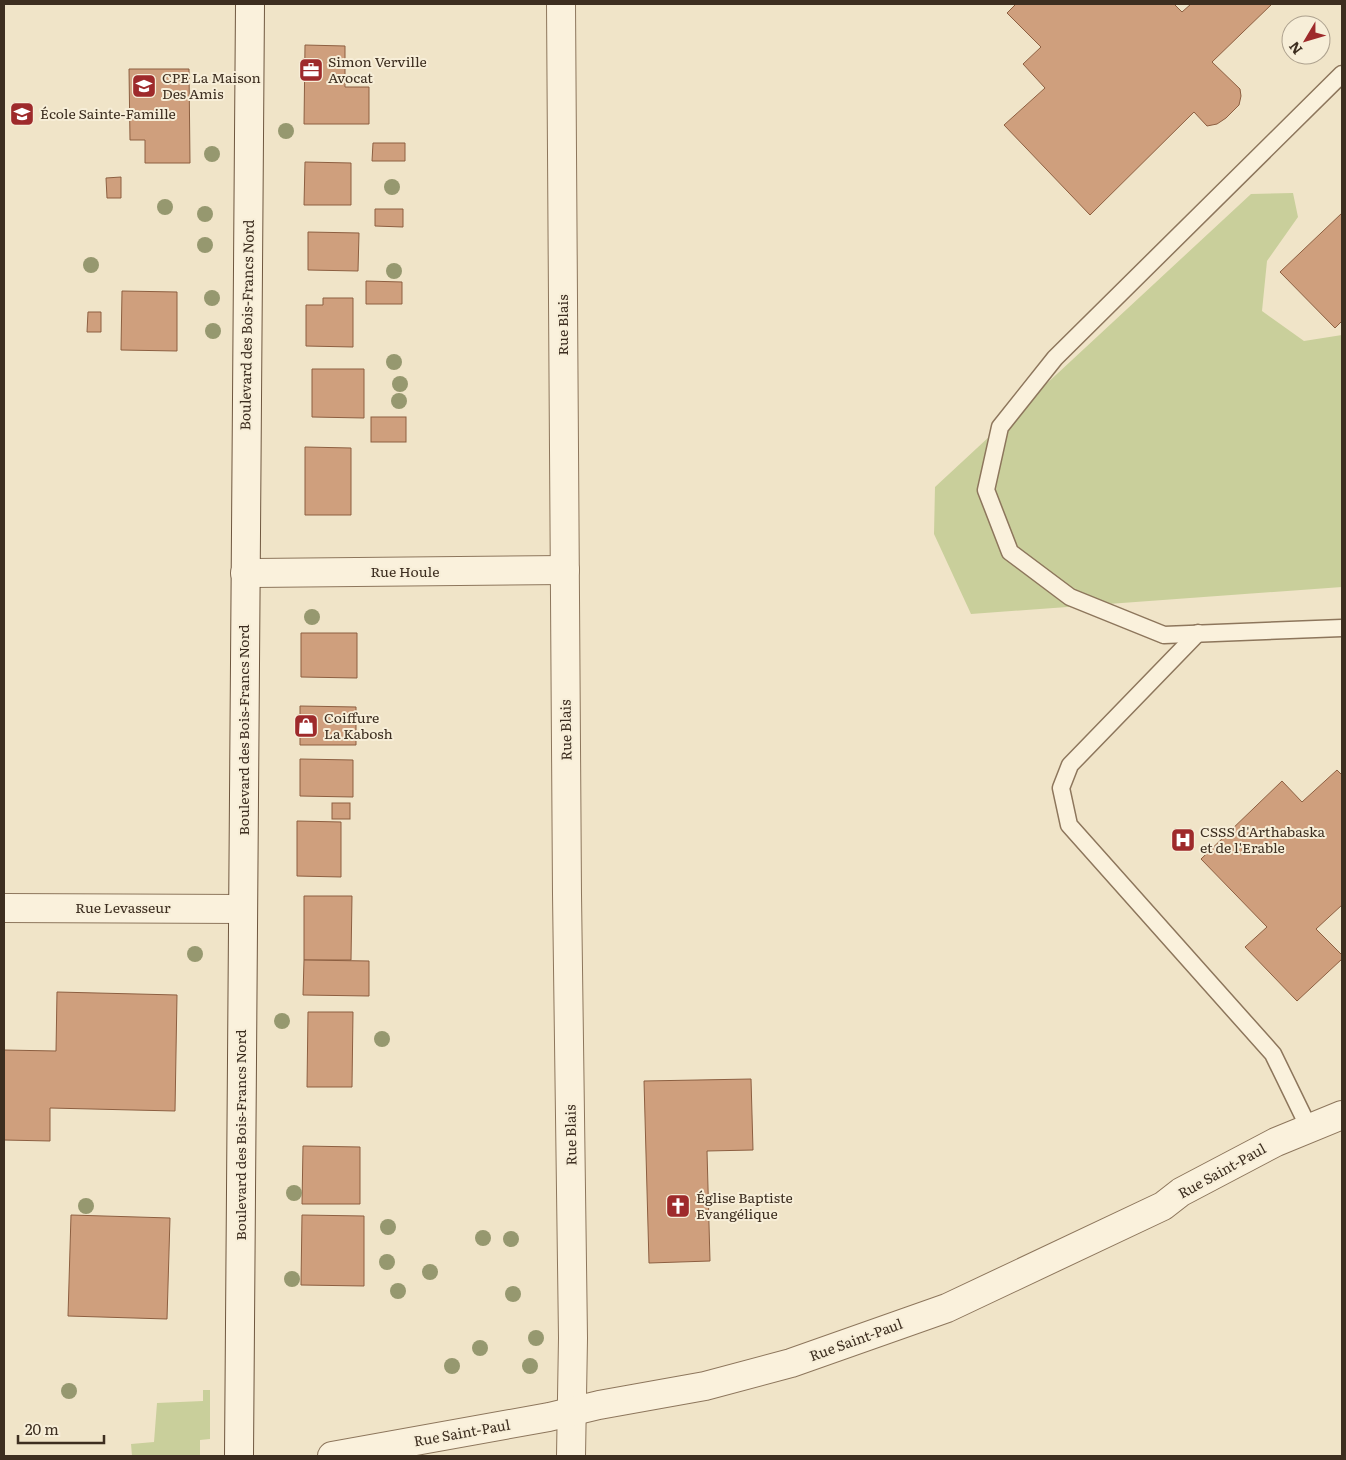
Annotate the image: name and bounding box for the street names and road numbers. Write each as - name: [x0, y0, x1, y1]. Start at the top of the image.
- street label: Boulevard des Bois-Francs Nord: [234, 219, 258, 431]
- street label: Rue Blais: [552, 295, 572, 355]
- street label: Rue Houle: [371, 561, 439, 581]
- street label: Boulevard des Bois-Francs Nord: [233, 624, 253, 835]
- street label: Rue Blais: [554, 699, 576, 761]
- street label: Rue Levasseur: [75, 897, 171, 917]
- street label: Boulevard des Bois-Francs Nord: [230, 1029, 250, 1240]
- street label: Rue Blais: [559, 1104, 581, 1166]
- street label: Rue Saint-Paul: [1174, 1138, 1269, 1203]
- street label: Rue Saint-Paul: [806, 1313, 905, 1365]
- street label: Rue Saint-Paul: [412, 1414, 512, 1450]

